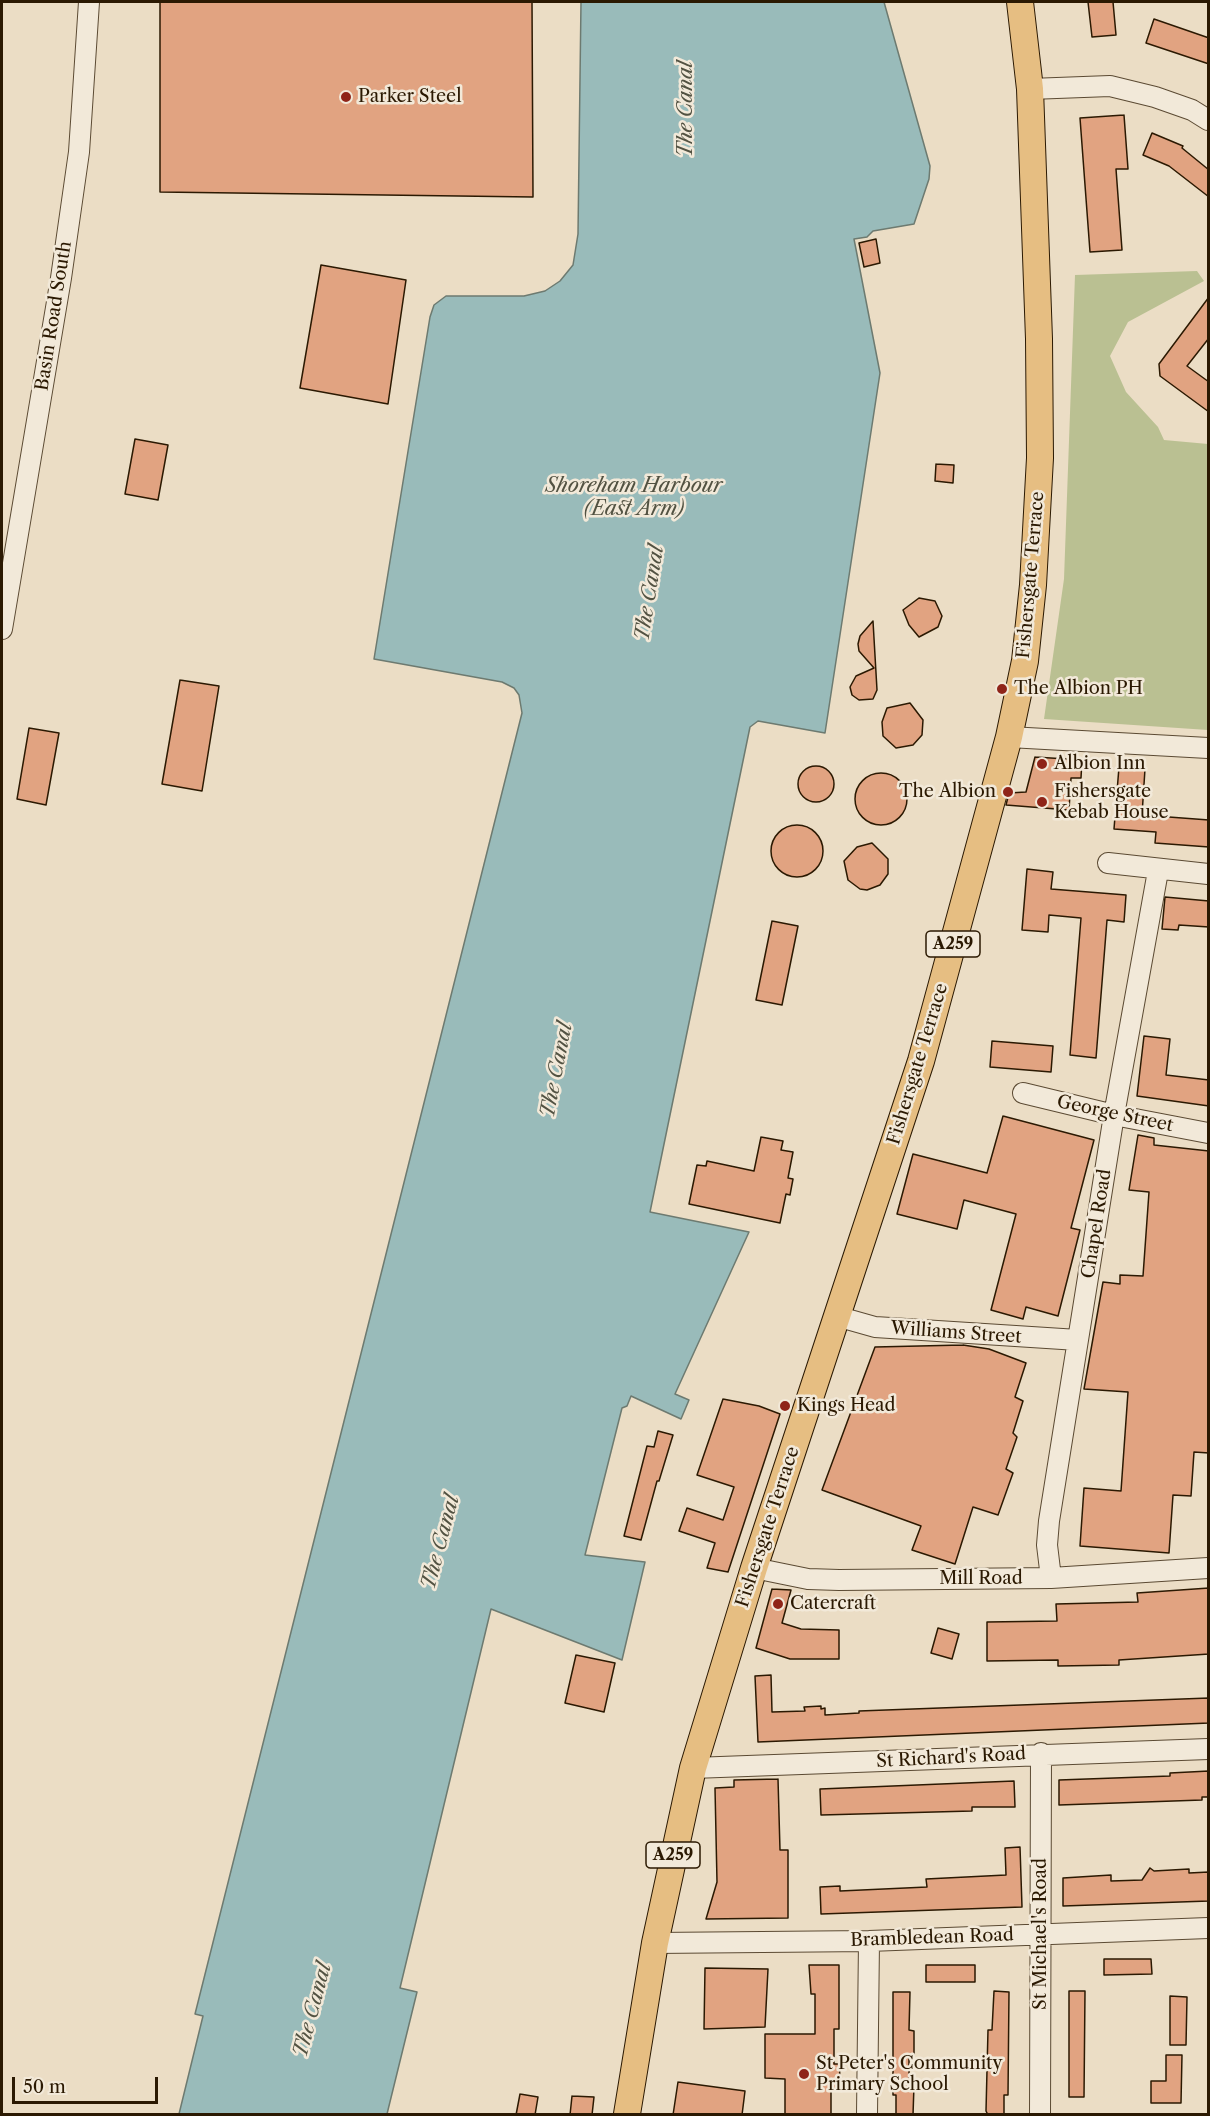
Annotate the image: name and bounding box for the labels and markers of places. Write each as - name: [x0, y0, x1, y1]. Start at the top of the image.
- place label: Parker Steel: [358, 86, 462, 108]
- marker: Parker Steel: [339, 90, 353, 104]
- place label: The Albion PH: [1014, 678, 1143, 700]
- marker: The Albion PH: [995, 682, 1009, 696]
- place label: Albion Inn: [1054, 753, 1145, 775]
- marker: Albion Inn: [1035, 757, 1049, 771]
- place label: The Albion: [899, 781, 996, 803]
- place label: Fishersgate Kebab House: [1054, 781, 1169, 824]
- marker: The Albion: [1001, 785, 1015, 799]
- marker: Fishersgate Kebab House: [1035, 795, 1049, 809]
- place label: Kings Head: [797, 1395, 895, 1417]
- marker: Kings Head: [778, 1399, 792, 1413]
- place label: Catercraft: [790, 1593, 876, 1615]
- marker: Catercraft: [771, 1597, 785, 1611]
- place label: St Peter's Community Primary School: [816, 2053, 1002, 2096]
- marker: St Peter's Community Primary School: [797, 2067, 811, 2081]

